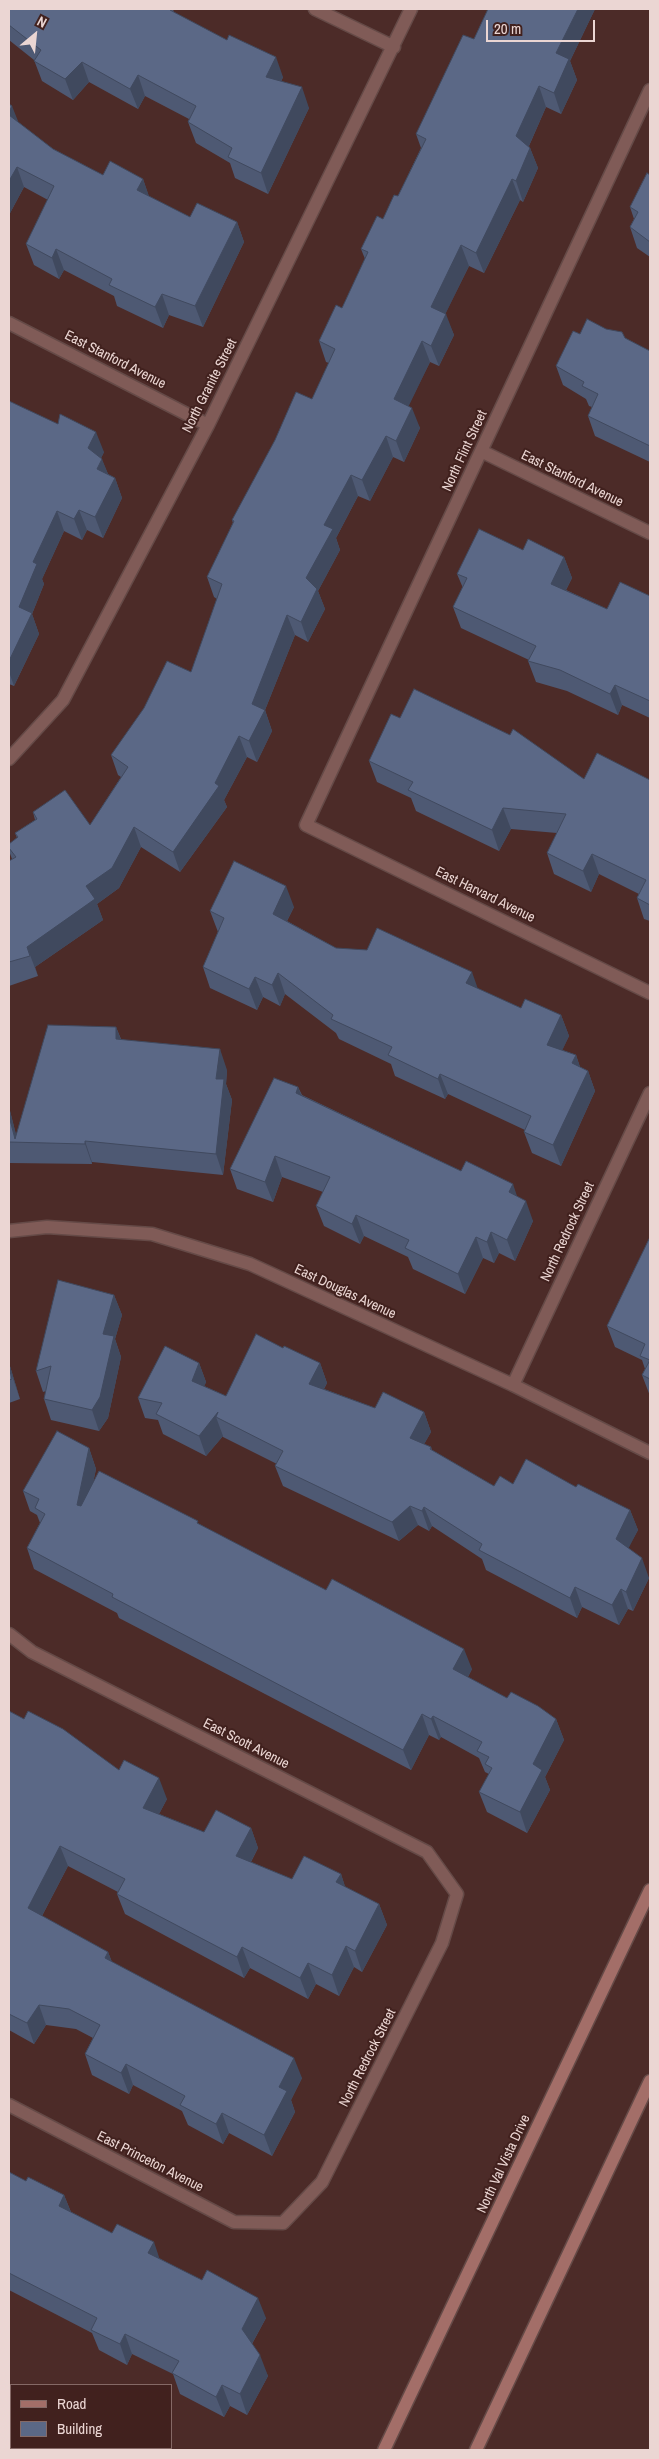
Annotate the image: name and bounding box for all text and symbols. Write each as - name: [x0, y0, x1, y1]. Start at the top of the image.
- north arrow: [10, 10, 60, 60]
- scale bar: [489, 10, 598, 42]
- text: N: [34, 12, 50, 32]
- text: 20 m: [494, 18, 521, 39]
- street label: East Stanford Avenue: [62, 327, 168, 393]
- street label: North Granite Street: [179, 336, 241, 436]
- street label: North Flint Street: [439, 408, 491, 494]
- street label: East Stanford Avenue: [518, 447, 626, 511]
- street label: East Harvard Avenue: [432, 864, 538, 926]
- street label: North Redrock Street: [538, 1180, 598, 1284]
- street label: East Douglas Avenue: [292, 1261, 398, 1323]
- street label: East Scott Avenue: [200, 1715, 292, 1773]
- street label: North Redrock Street: [336, 2006, 400, 2110]
- street label: North Val Vista Drive: [474, 2112, 534, 2216]
- street label: East Princeton Avenue: [94, 2128, 206, 2196]
- legend: [10, 2384, 172, 2449]
- text: Road: [57, 2393, 86, 2414]
- text: Building: [57, 2418, 102, 2439]

